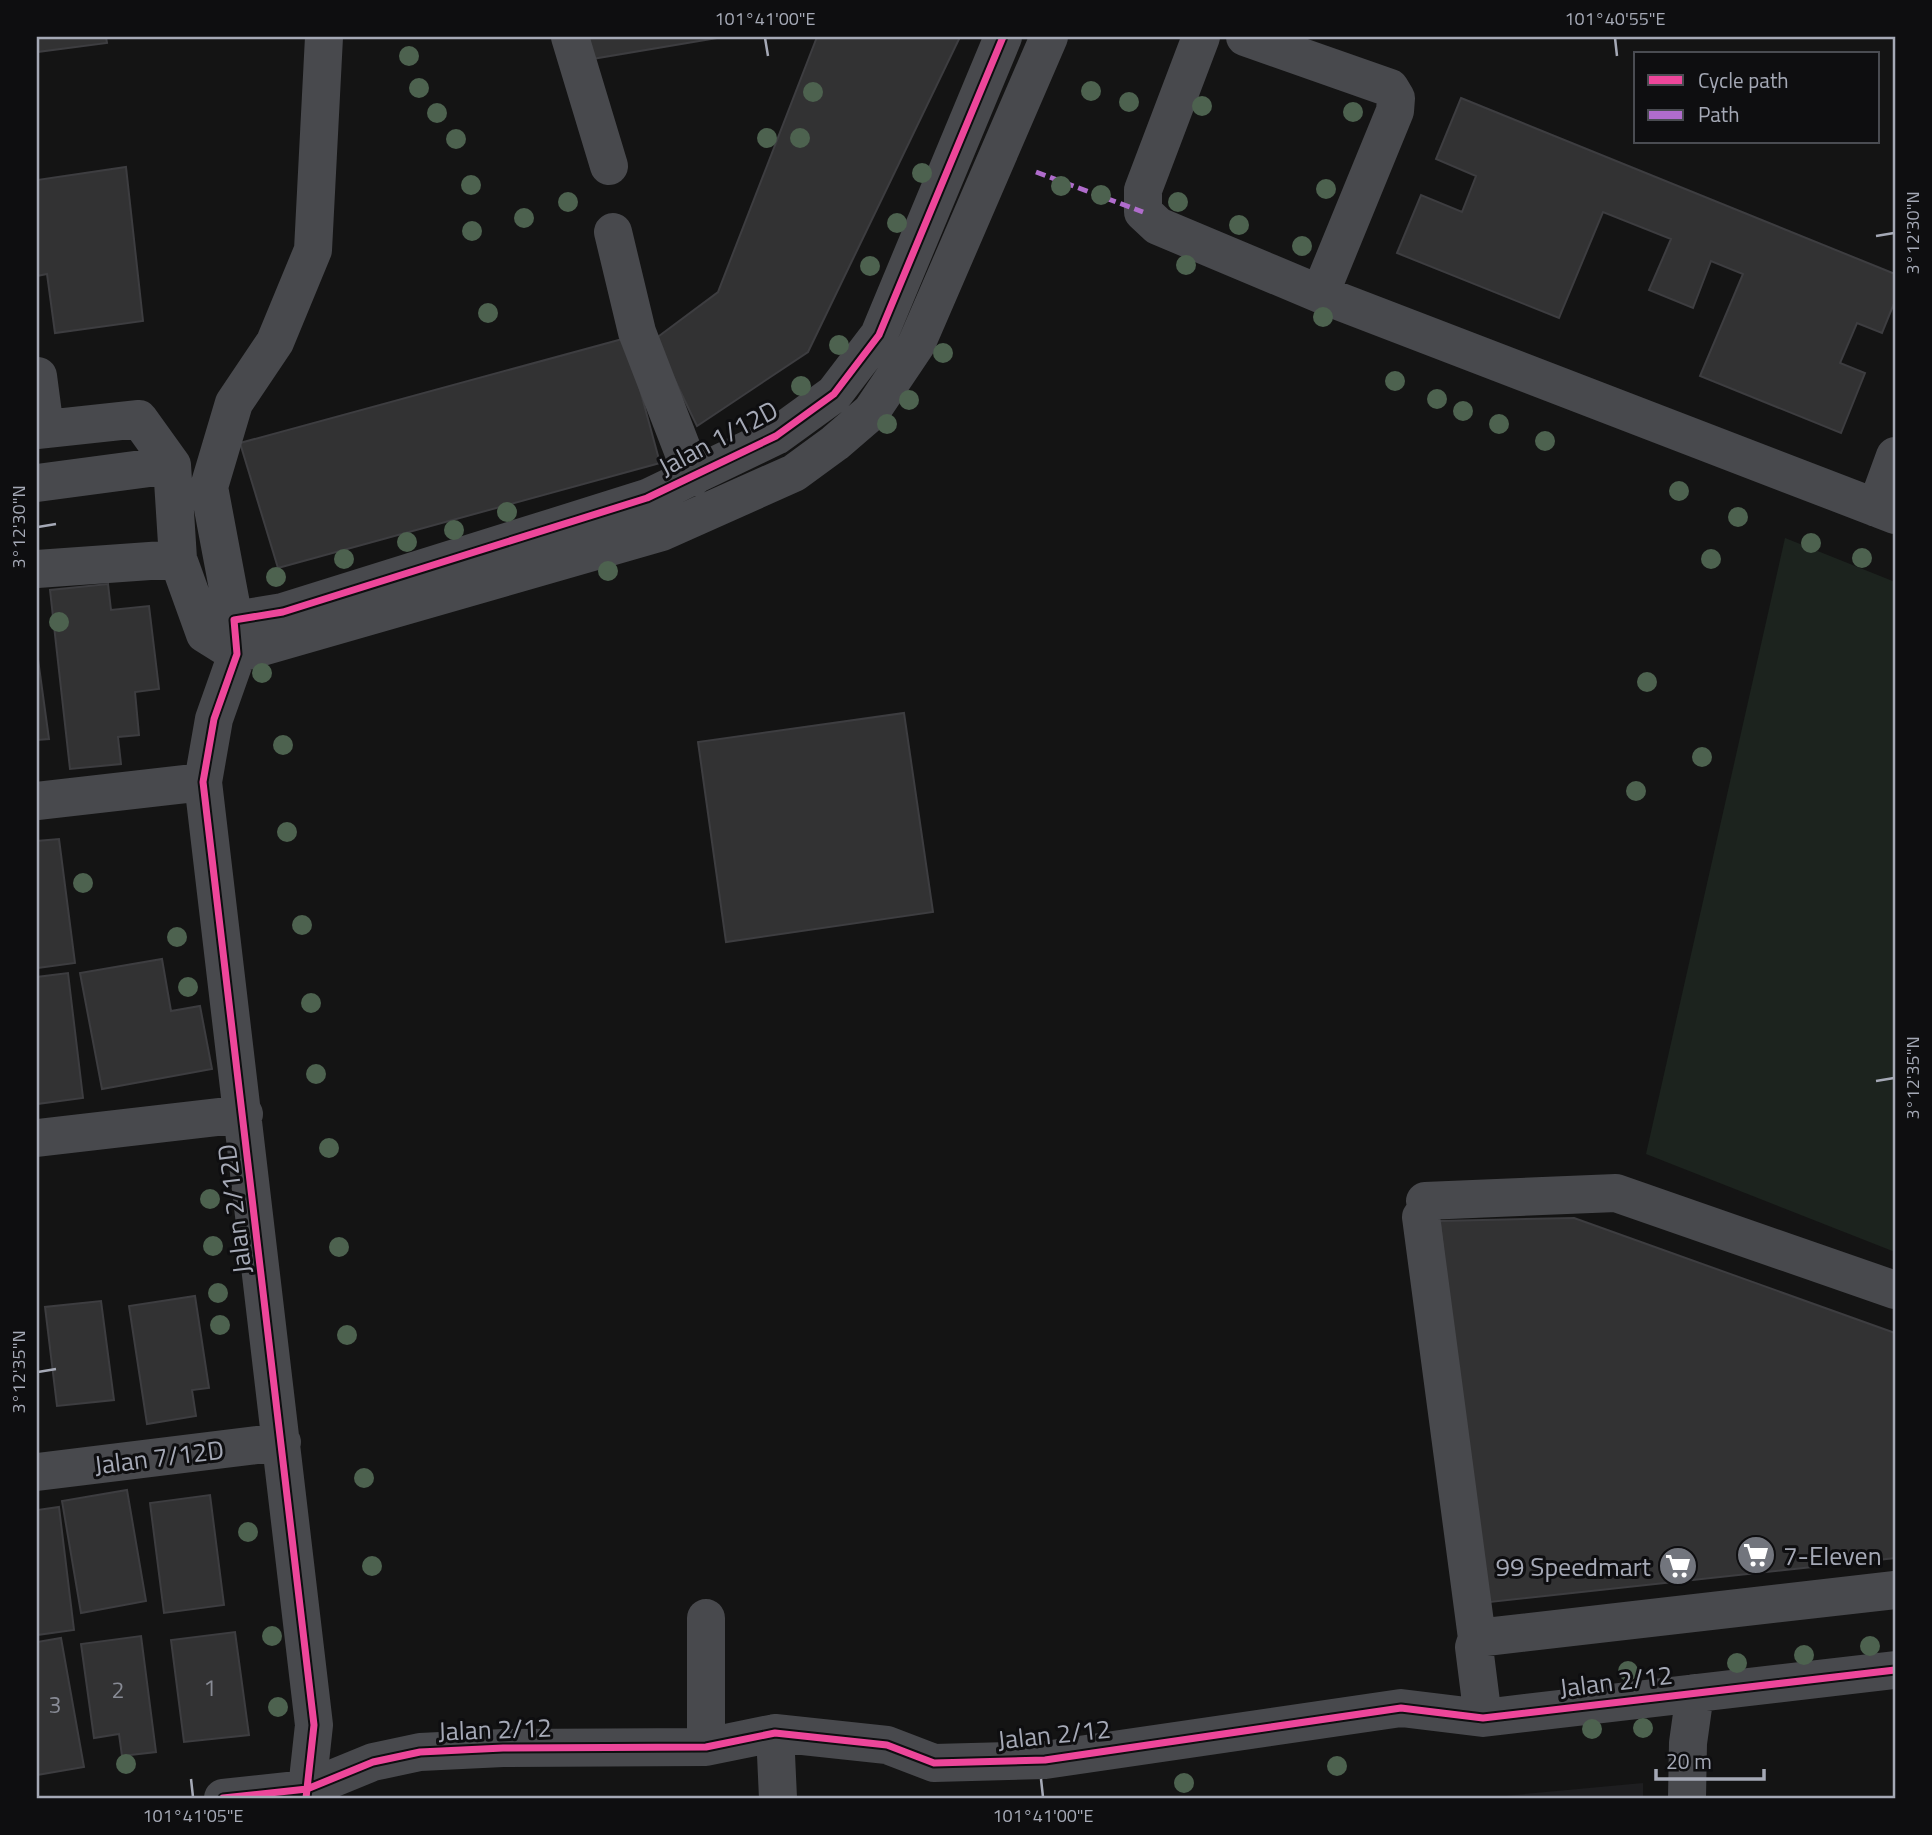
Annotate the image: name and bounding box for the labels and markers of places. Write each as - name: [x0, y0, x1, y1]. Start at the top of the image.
- supermarket icon: 7-Eleven: [1735, 1534, 1777, 1576]
- place label: 7-Eleven: [1783, 1536, 1882, 1575]
- supermarket icon: 99 Speedmart: [1657, 1545, 1699, 1587]
- place label: 99 Speedmart: [1495, 1547, 1651, 1586]

